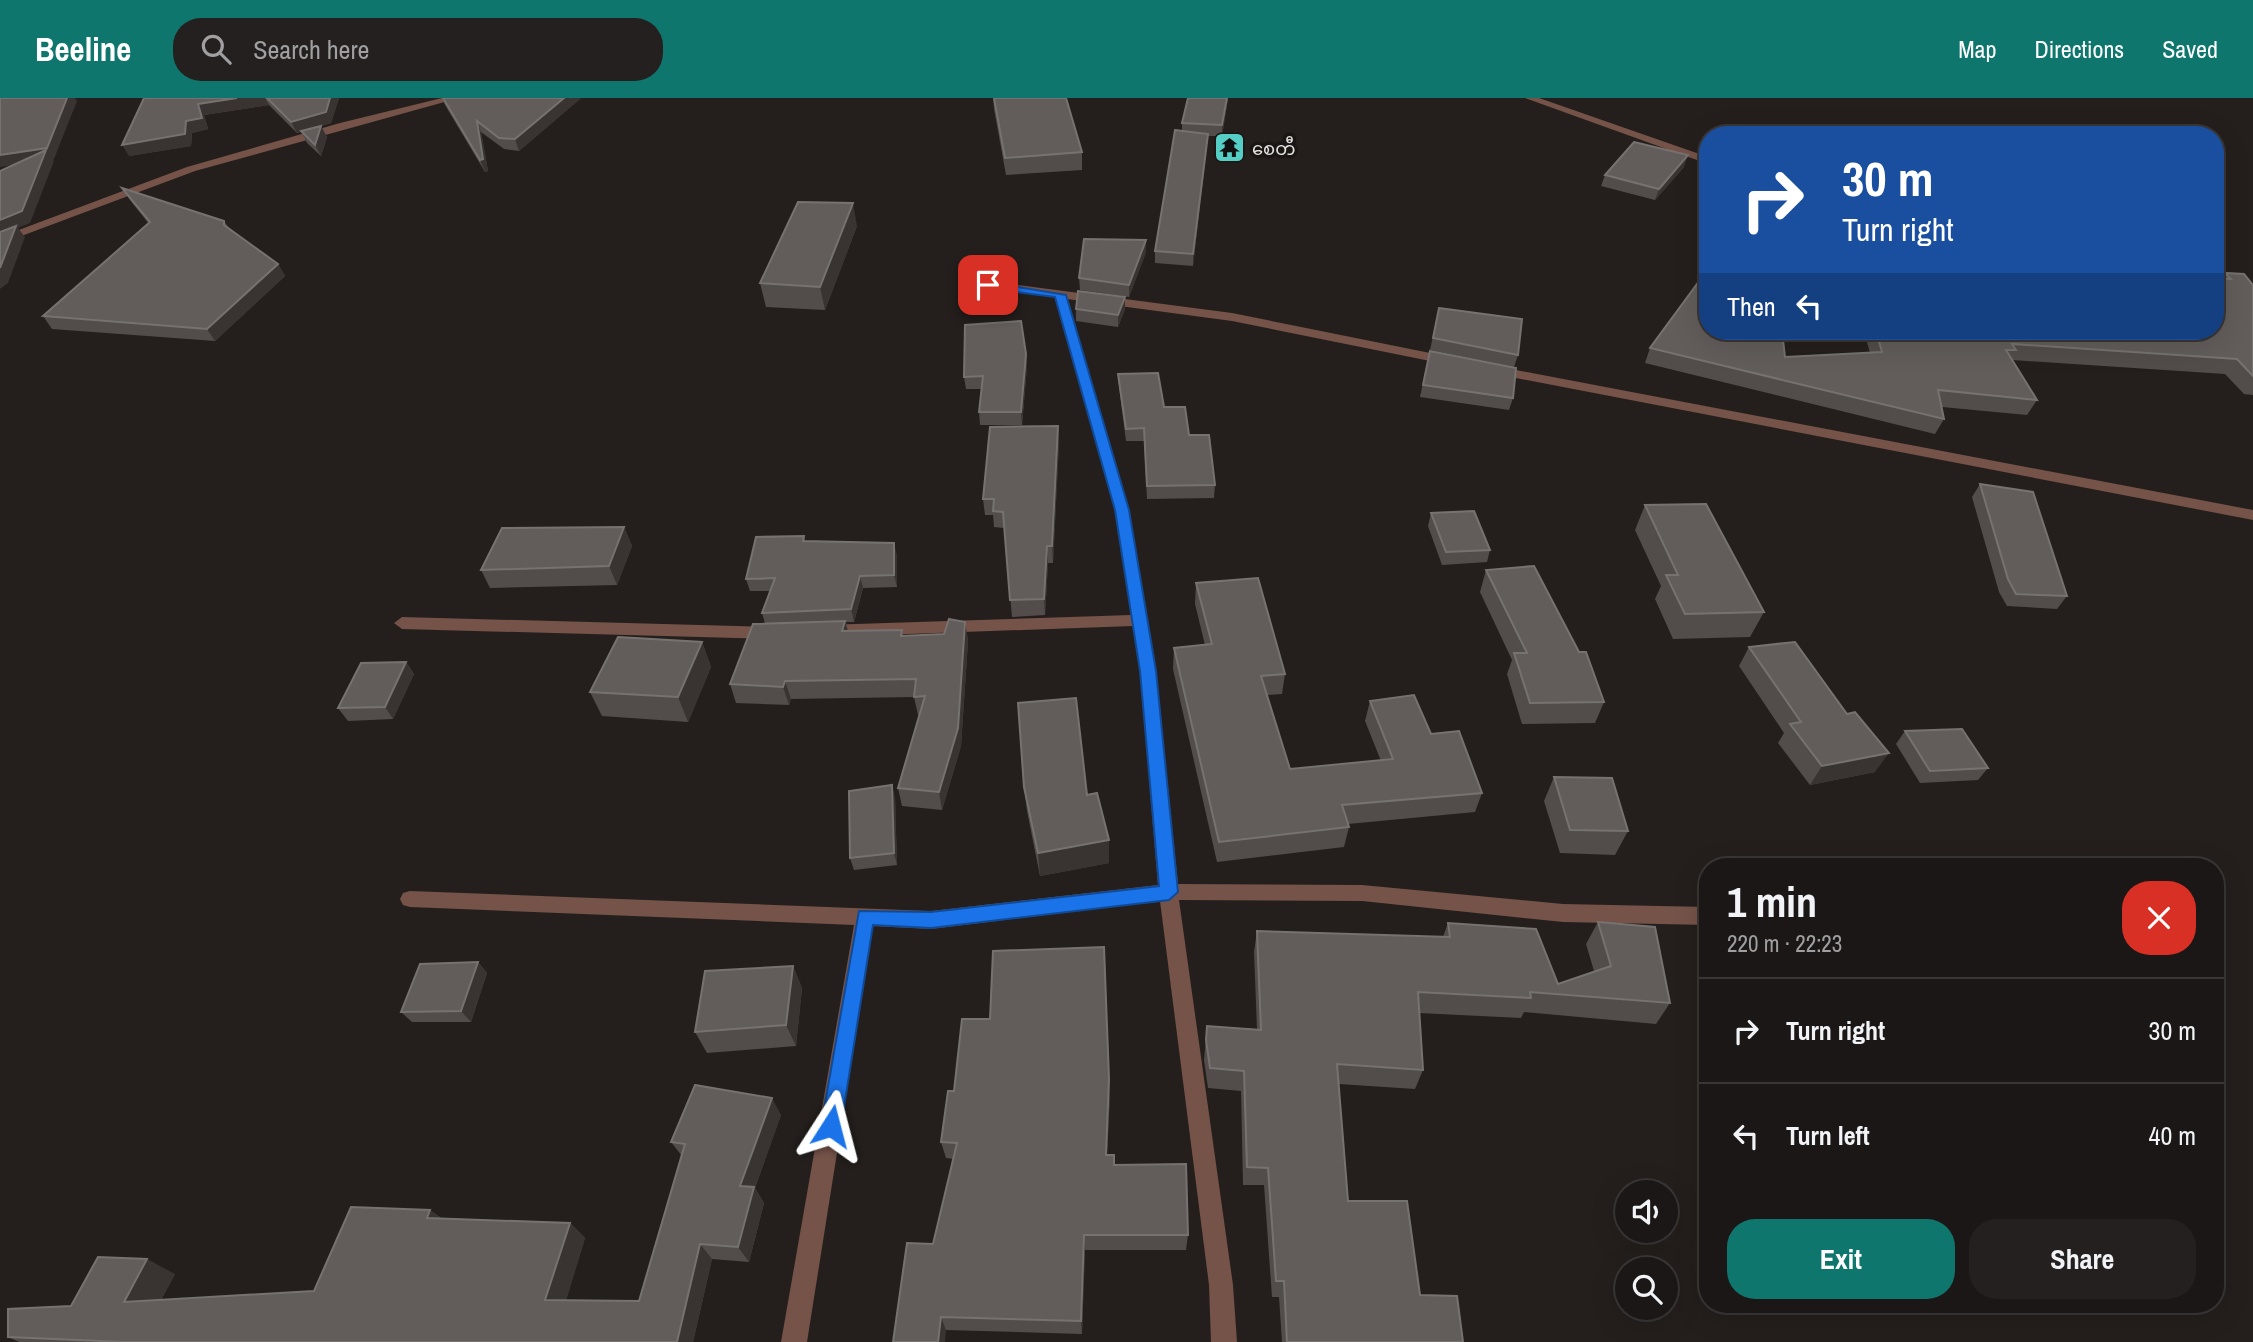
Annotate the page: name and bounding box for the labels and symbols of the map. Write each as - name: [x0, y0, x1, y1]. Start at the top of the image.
- temple icon: စေတီ: [1212, 131, 1246, 165]
- place label: စေတီ: [1252, 135, 1296, 161]
- pin: [958, 255, 1018, 315]
- position arrow: [794, 1089, 868, 1163]

